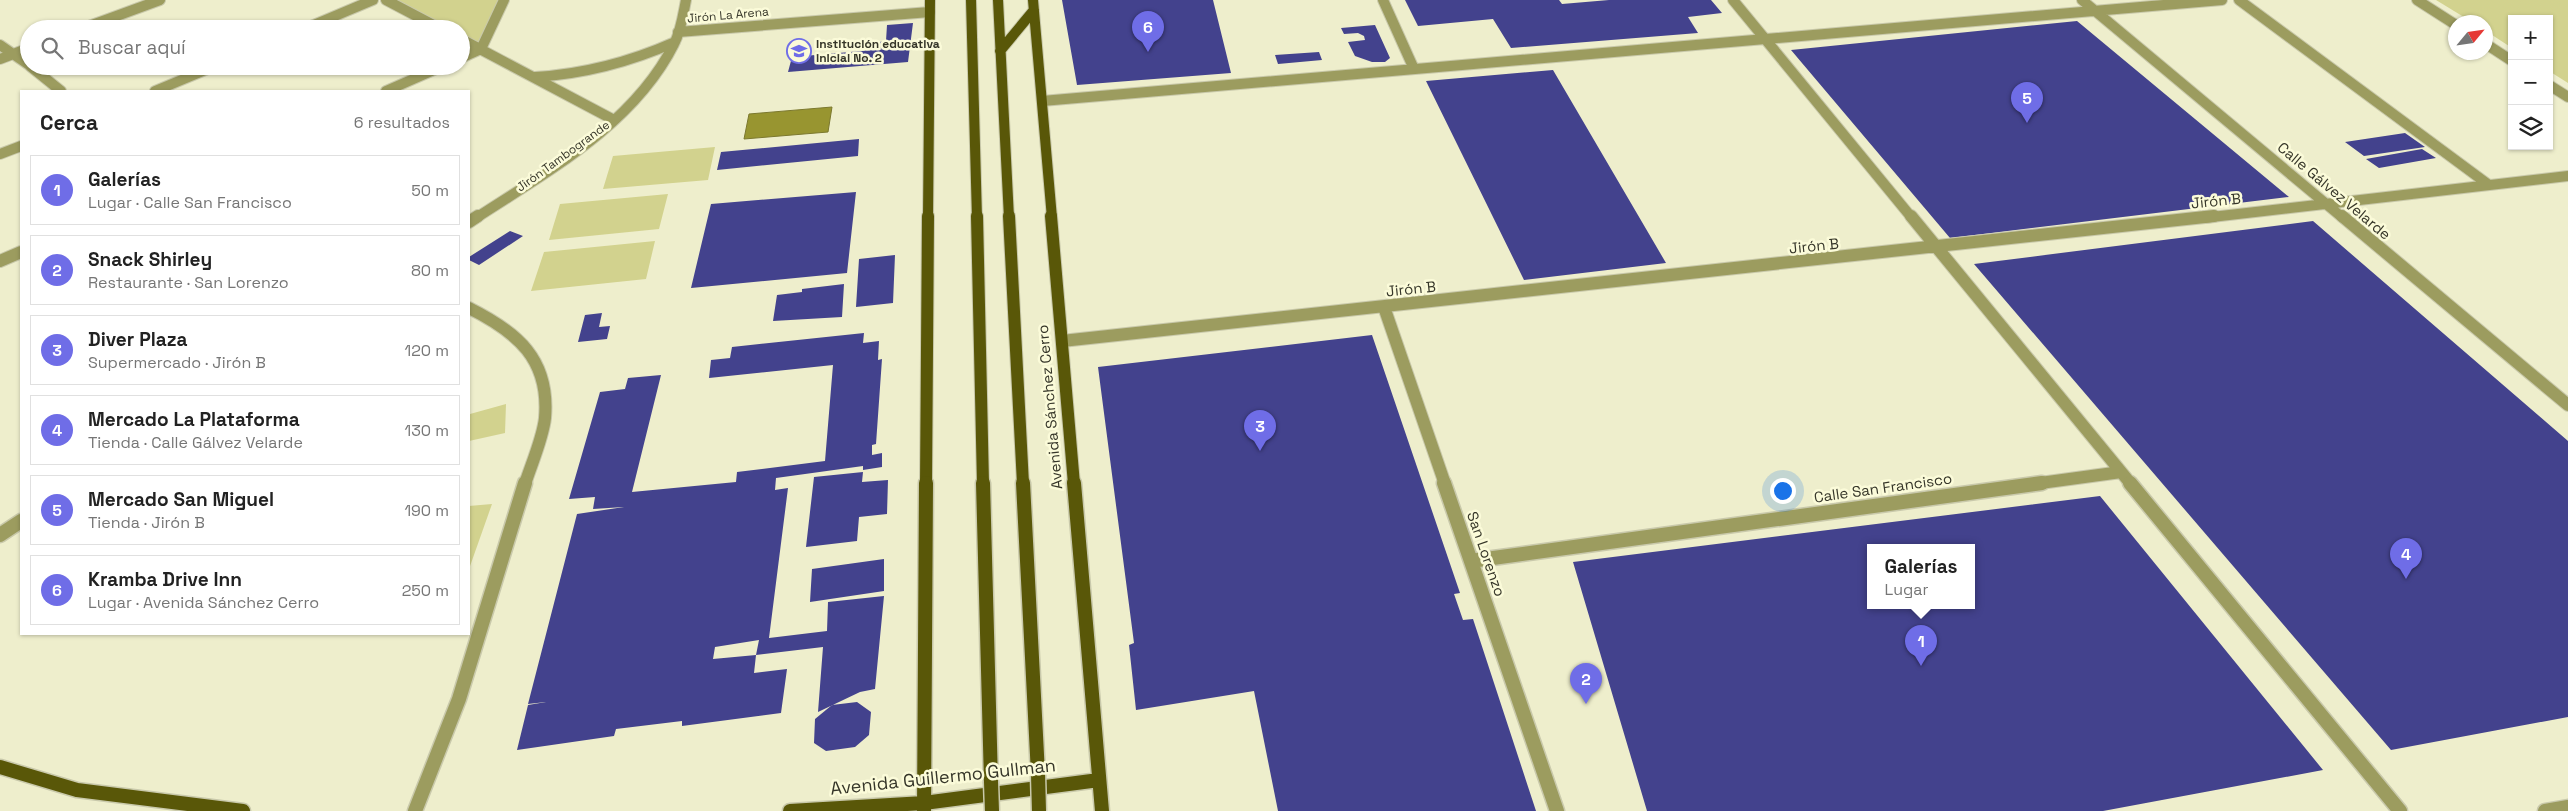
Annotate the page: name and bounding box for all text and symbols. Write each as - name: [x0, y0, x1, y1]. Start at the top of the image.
- street label: Jirón La Arena: [687, 3, 770, 27]
- pin: 6: [1132, 11, 1164, 52]
- north arrow: [2448, 15, 2493, 60]
- map controls: [2508, 15, 2553, 150]
- button: +: [2508, 15, 2553, 60]
- search box: [20, 20, 470, 75]
- icon: search: [38, 34, 66, 62]
- text: Buscar aquí: [78, 35, 186, 60]
- place label: Institución educativa inicial No. 2: [816, 36, 940, 66]
- school or university icon: Institución educativa inicial No. 2: [786, 38, 812, 64]
- button: −: [2508, 60, 2553, 105]
- pin: 5: [2011, 82, 2043, 123]
- button: layers: [2508, 105, 2553, 150]
- text: Cerca: [40, 109, 98, 136]
- text: 6 resultados: [354, 112, 450, 133]
- street label: Jirón Tambogrande: [513, 117, 613, 195]
- street label: Calle Gálvez Velarde: [2274, 138, 2395, 244]
- text: Galerías: [88, 167, 161, 192]
- text: 1: [53, 180, 61, 201]
- text: 50 m: [411, 180, 449, 201]
- street label: Jirón B: [2190, 188, 2242, 213]
- text: Lugar · Calle San Francisco: [88, 192, 292, 213]
- street label: Jirón B: [1788, 233, 1840, 258]
- text: Snack Shirley: [88, 247, 212, 272]
- text: 2: [52, 260, 62, 281]
- text: 80 m: [411, 260, 449, 281]
- text: Restaurante · San Lorenzo: [88, 272, 289, 293]
- street label: Jirón B: [1385, 276, 1437, 301]
- street label: Avenida Sánchez Cerro: [1033, 324, 1066, 490]
- text: Diver Plaza: [88, 327, 188, 352]
- text: 3: [52, 340, 62, 361]
- text: 120 m: [405, 340, 449, 361]
- text: Supermercado · Jirón B: [88, 352, 266, 373]
- text: Mercado La Plataforma: [88, 407, 300, 432]
- pin: 3: [1244, 410, 1276, 451]
- text: 4: [52, 420, 62, 441]
- text: 130 m: [405, 420, 449, 441]
- text: Tienda · Calle Gálvez Velarde: [88, 432, 303, 453]
- street label: Calle San Francisco: [1813, 468, 1953, 507]
- your location: [1770, 478, 1796, 504]
- text: Mercado San Miguel: [88, 487, 274, 512]
- text: 5: [52, 500, 62, 521]
- text: 190 m: [404, 500, 449, 521]
- street label: San Lorenzo: [1463, 509, 1510, 599]
- text: Tienda · Jirón B: [88, 512, 205, 533]
- pin: 4: [2390, 538, 2422, 579]
- popup: [1867, 544, 1975, 609]
- text: Galerías: [1884, 554, 1958, 579]
- text: Kramba Drive Inn: [88, 567, 242, 592]
- text: Lugar: [1884, 579, 1928, 600]
- text: 6: [52, 580, 62, 601]
- text: 250 m: [402, 580, 449, 601]
- text: Lugar · Avenida Sánchez Cerro: [88, 592, 319, 613]
- pin: 1: [1905, 625, 1937, 666]
- pin: 2: [1570, 663, 1602, 704]
- street label: Avenida Guillermo Gullman: [829, 753, 1057, 800]

